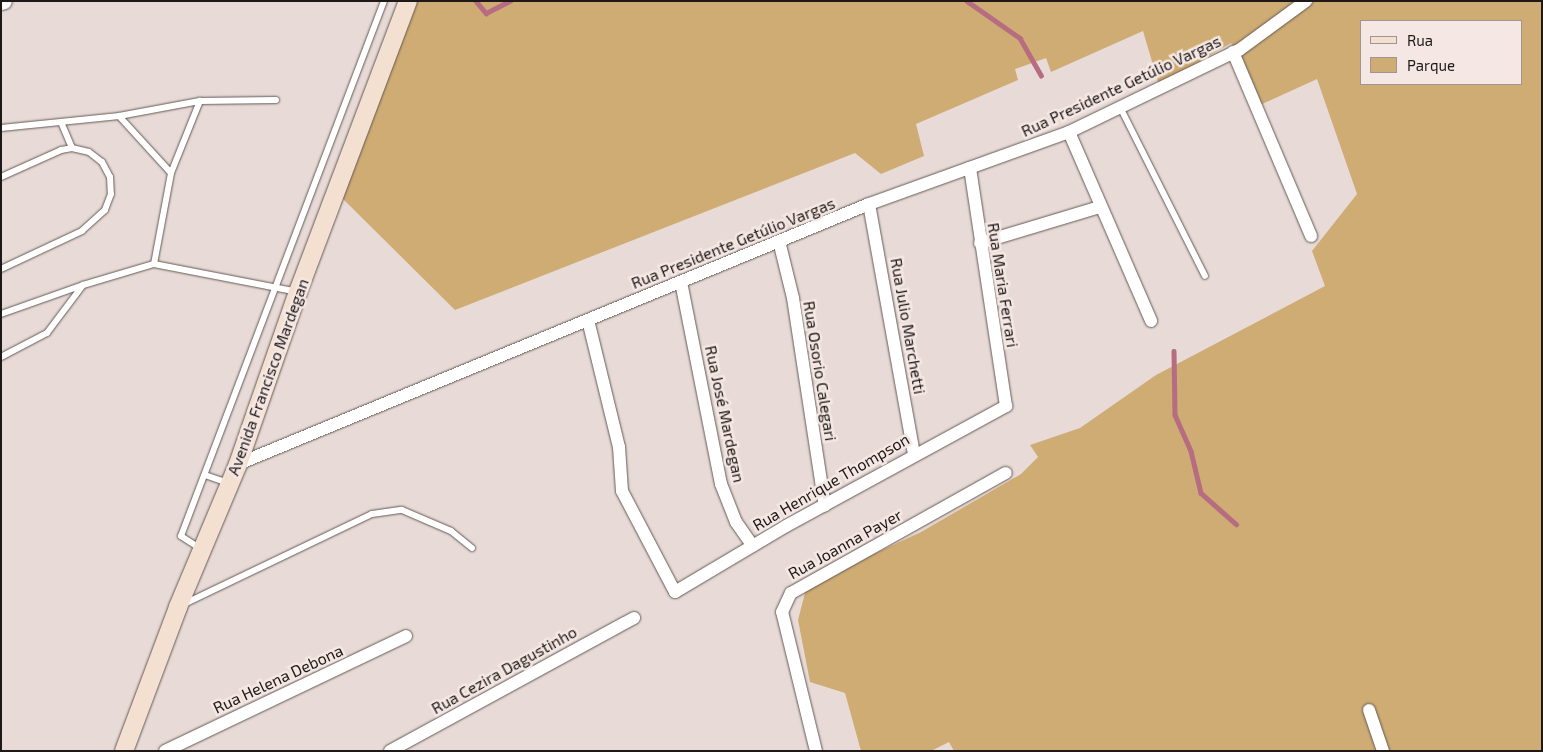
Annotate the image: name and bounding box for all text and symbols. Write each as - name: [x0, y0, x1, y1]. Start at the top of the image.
- legend: [1360, 20, 1523, 85]
- street label: Rua Presidente Getúlio Vargas: [1018, 31, 1224, 141]
- text: Rua: [1407, 31, 1433, 49]
- text: Parque: [1407, 56, 1455, 74]
- street label: Rua Presidente Getúlio Vargas: [628, 193, 838, 293]
- street label: Rua Maria Ferrari: [984, 221, 1022, 349]
- street label: Rua Julio Marchetti: [887, 256, 929, 396]
- street label: Avenida Francisco Mardegan: [223, 276, 313, 478]
- street label: Rua Osorio Calegari: [799, 300, 841, 442]
- street label: Rua José Mardegan: [701, 344, 749, 484]
- street label: Rua Henrique Thompson: [749, 429, 913, 535]
- street label: Rua Joanna Payer: [785, 505, 905, 583]
- street label: Rua Cezira Dagustinho: [428, 622, 580, 718]
- street label: Rua Helena Debona: [210, 640, 346, 718]

